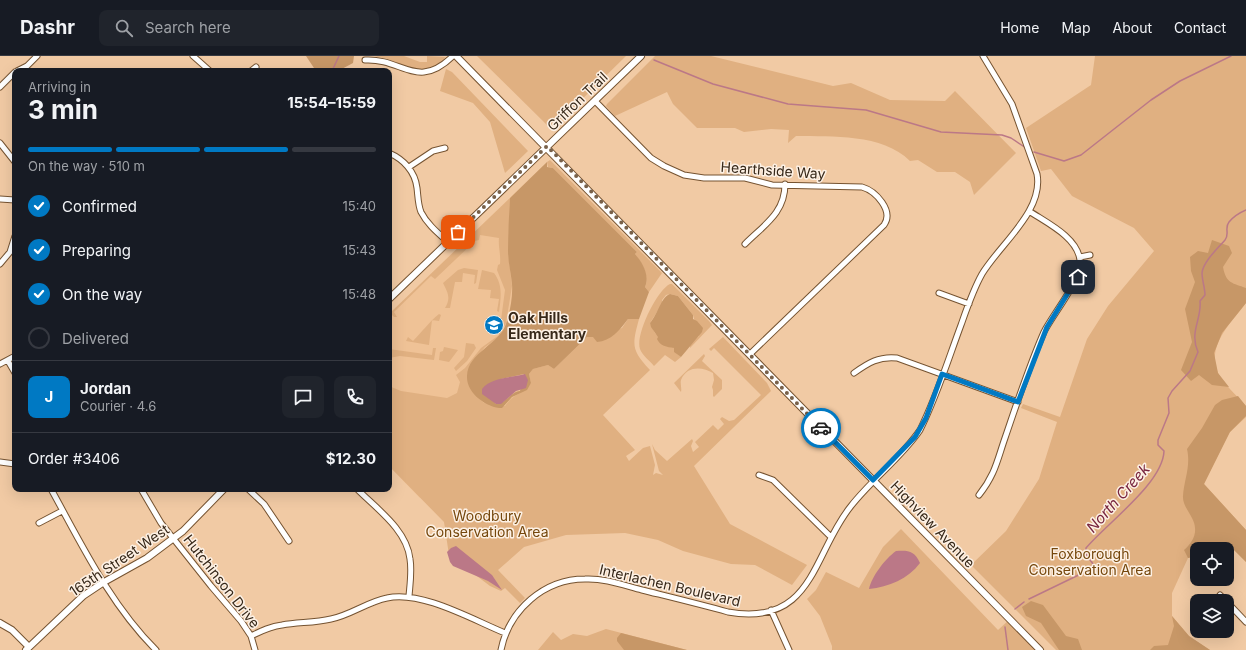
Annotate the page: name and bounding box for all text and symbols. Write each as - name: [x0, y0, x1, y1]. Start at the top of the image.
- search box: [99, 10, 379, 46]
- text: Dashr: [20, 16, 75, 39]
- icon: search: [113, 17, 135, 39]
- text: Search here: [145, 18, 231, 37]
- text: Home: [1000, 19, 1039, 36]
- text: Map: [1061, 19, 1091, 36]
- text: About: [1113, 19, 1152, 36]
- text: Contact: [1174, 19, 1226, 36]
- street label: Griffon Trail: [543, 68, 611, 134]
- text: Arriving in: [28, 79, 91, 95]
- text: 15:54–15:59: [287, 93, 376, 112]
- text: 3 min: [28, 94, 98, 125]
- text: On the way · 510 m: [28, 158, 145, 174]
- street label: Hearthside Way: [720, 158, 826, 182]
- icon: check: [28, 195, 50, 217]
- text: Confirmed: [62, 197, 137, 216]
- text: 15:40: [342, 198, 376, 214]
- pin: [441, 215, 475, 249]
- icon: bag: [447, 221, 469, 243]
- icon: check: [28, 239, 50, 261]
- text: Preparing: [62, 241, 131, 260]
- text: 15:43: [343, 242, 376, 258]
- pin: [1061, 260, 1095, 294]
- icon: home: [1067, 266, 1089, 288]
- icon: check: [28, 283, 50, 305]
- text: On the way: [62, 285, 142, 304]
- text: 15:48: [343, 286, 376, 302]
- place label: Oak Hills Elementary: [508, 309, 587, 342]
- school or university icon: Oak Hills Elementary: [483, 314, 505, 336]
- text: Delivered: [62, 329, 129, 348]
- button: chat: [282, 376, 324, 418]
- button: phone: [334, 376, 376, 418]
- text: Jordan: [80, 379, 131, 398]
- text: J: [45, 387, 53, 406]
- text: Courier · 4.6: [80, 398, 156, 414]
- courier: [801, 408, 841, 448]
- icon: car: [810, 417, 832, 439]
- text: Order #3406: [28, 449, 120, 468]
- text: $12.30: [326, 449, 376, 468]
- water label: North Creek: [1082, 459, 1154, 536]
- street label: Highview Avenue: [887, 477, 979, 571]
- park label: Woodbury Conservation Area: [425, 507, 549, 540]
- street label: 165th Street West: [66, 520, 172, 600]
- street label: Hutchinson Drive: [180, 531, 264, 631]
- map controls: [1190, 542, 1234, 638]
- button: locate: [1190, 542, 1234, 586]
- park label: Foxborough Conservation Area: [1028, 545, 1152, 578]
- street label: Interlachen Boulevard: [598, 560, 742, 610]
- button: layers: [1190, 594, 1234, 638]

